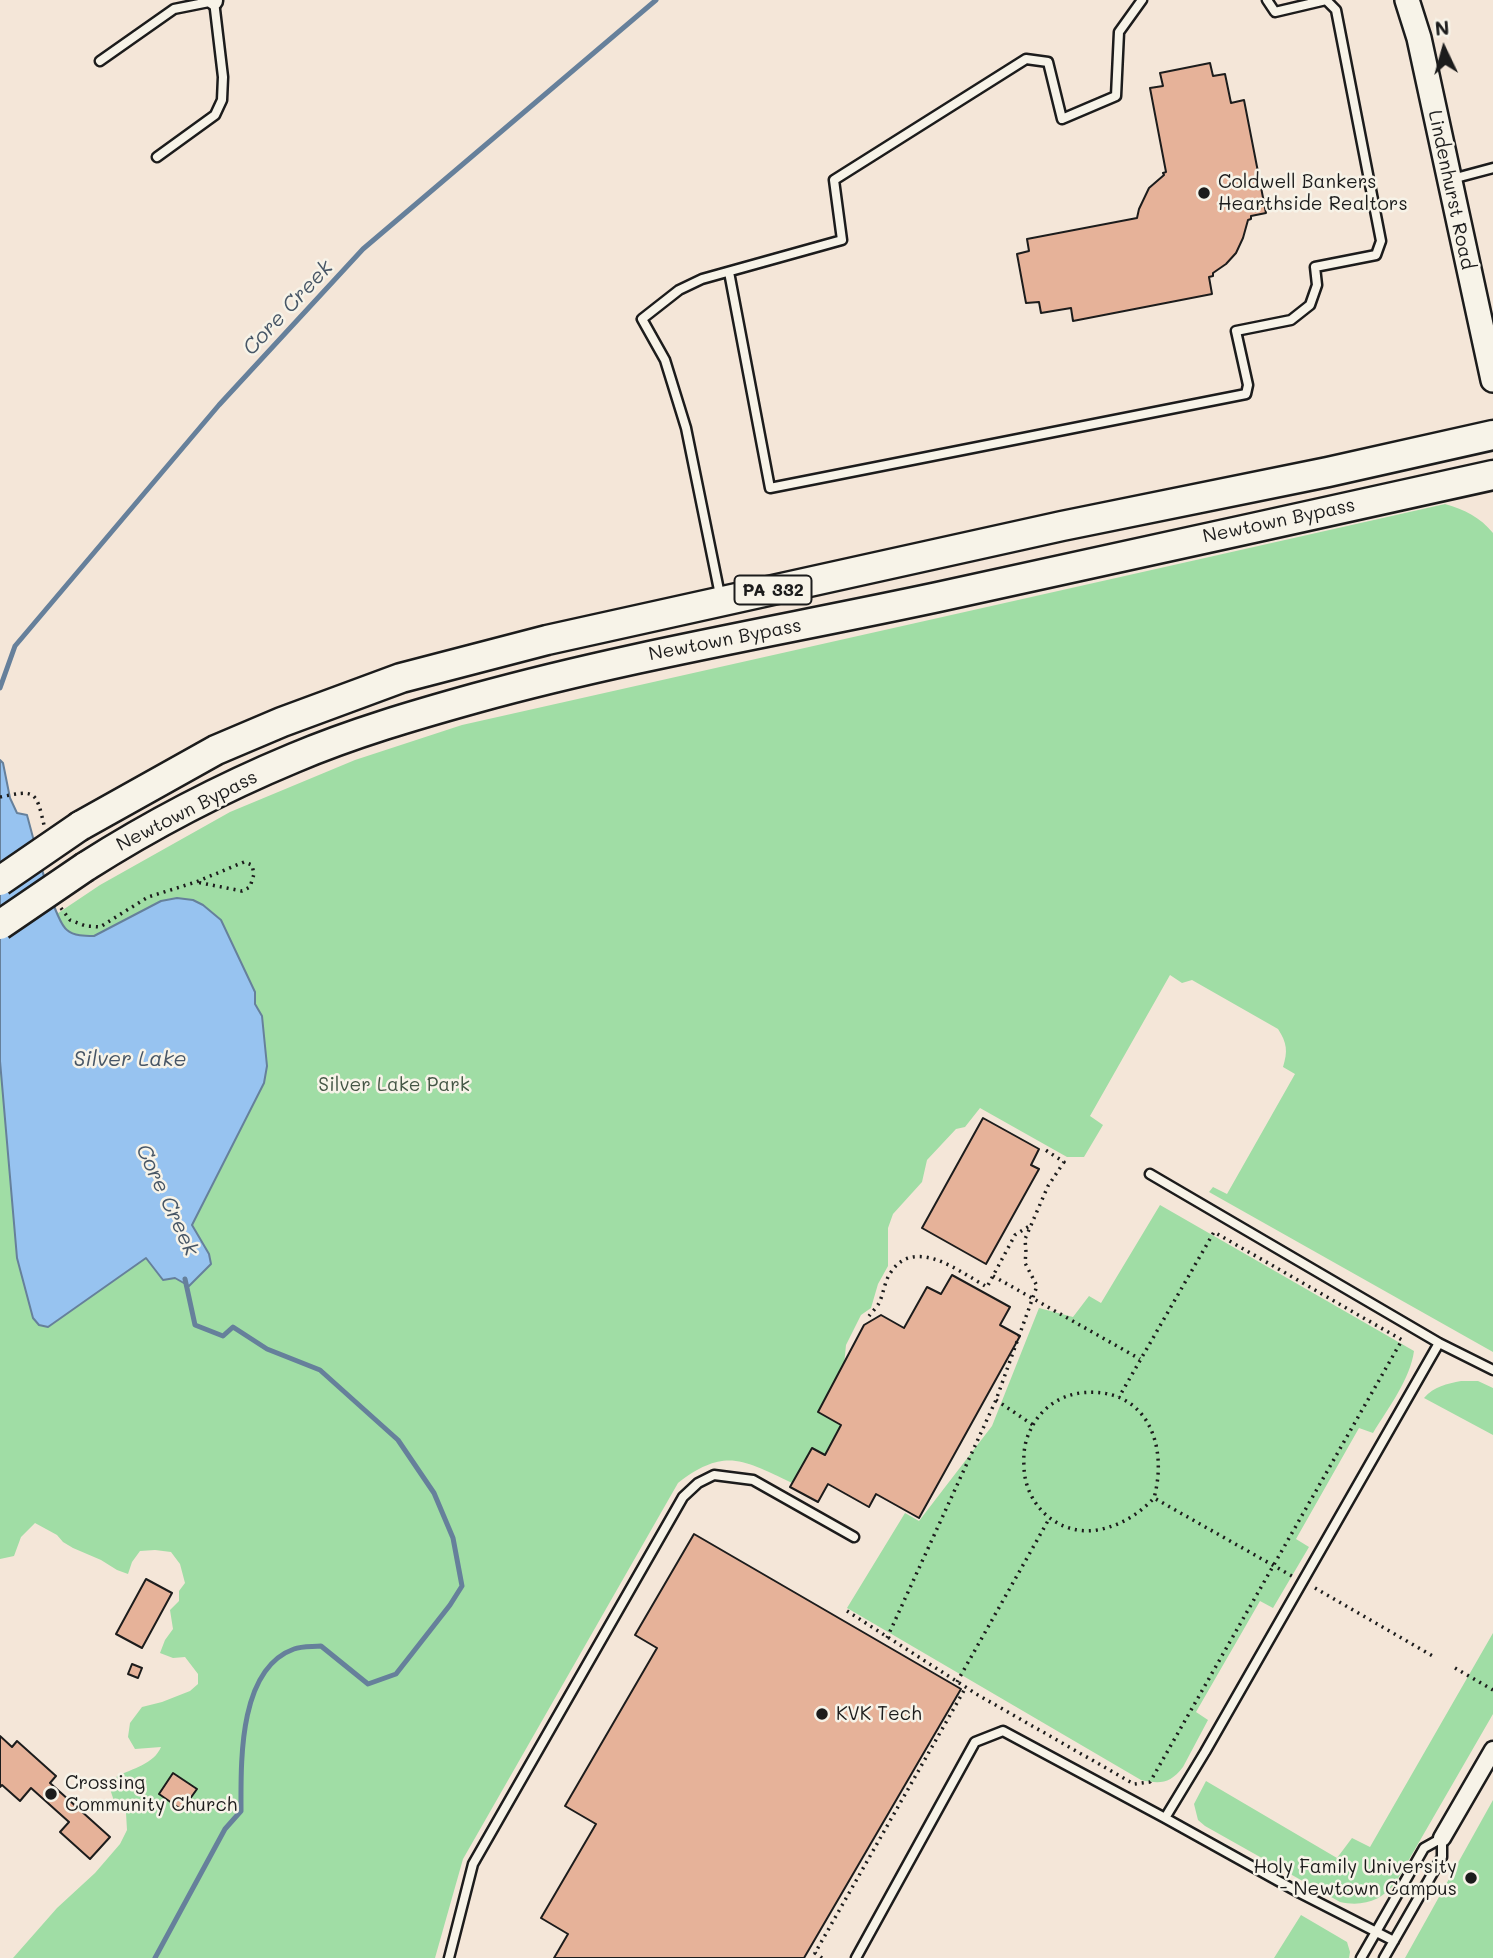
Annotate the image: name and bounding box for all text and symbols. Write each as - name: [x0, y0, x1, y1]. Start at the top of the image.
- north arrow: [1409, 14, 1479, 84]
- text: N: [1434, 15, 1450, 41]
- street label: Lindenhurst Road: [1423, 108, 1479, 272]
- place label: Coldwell Bankers Hearthside Realtors: [1218, 171, 1408, 215]
- marker: Coldwell Bankers Hearthside Realtors: [1196, 185, 1212, 201]
- water label: Core Creek: [238, 255, 338, 361]
- street label: Newtown Bypass: [1201, 494, 1357, 548]
- road number: PA 332: [734, 576, 812, 604]
- street label: Newtown Bypass: [647, 614, 803, 666]
- street label: Newtown Bypass: [113, 766, 261, 856]
- water label: Silver Lake: [73, 1047, 187, 1073]
- park label: Silver Lake Park: [318, 1074, 470, 1096]
- water label: Core Creek: [130, 1140, 204, 1260]
- place label: KVK Tech: [836, 1703, 922, 1725]
- marker: KVK Tech: [814, 1706, 830, 1722]
- place label: Crossing Community Church: [65, 1772, 237, 1816]
- marker: Crossing Community Church: [43, 1786, 59, 1802]
- place label: Holy Family University - Newtown Campus: [1254, 1856, 1457, 1900]
- marker: Holy Family University - Newtown Campus: [1463, 1870, 1479, 1886]

